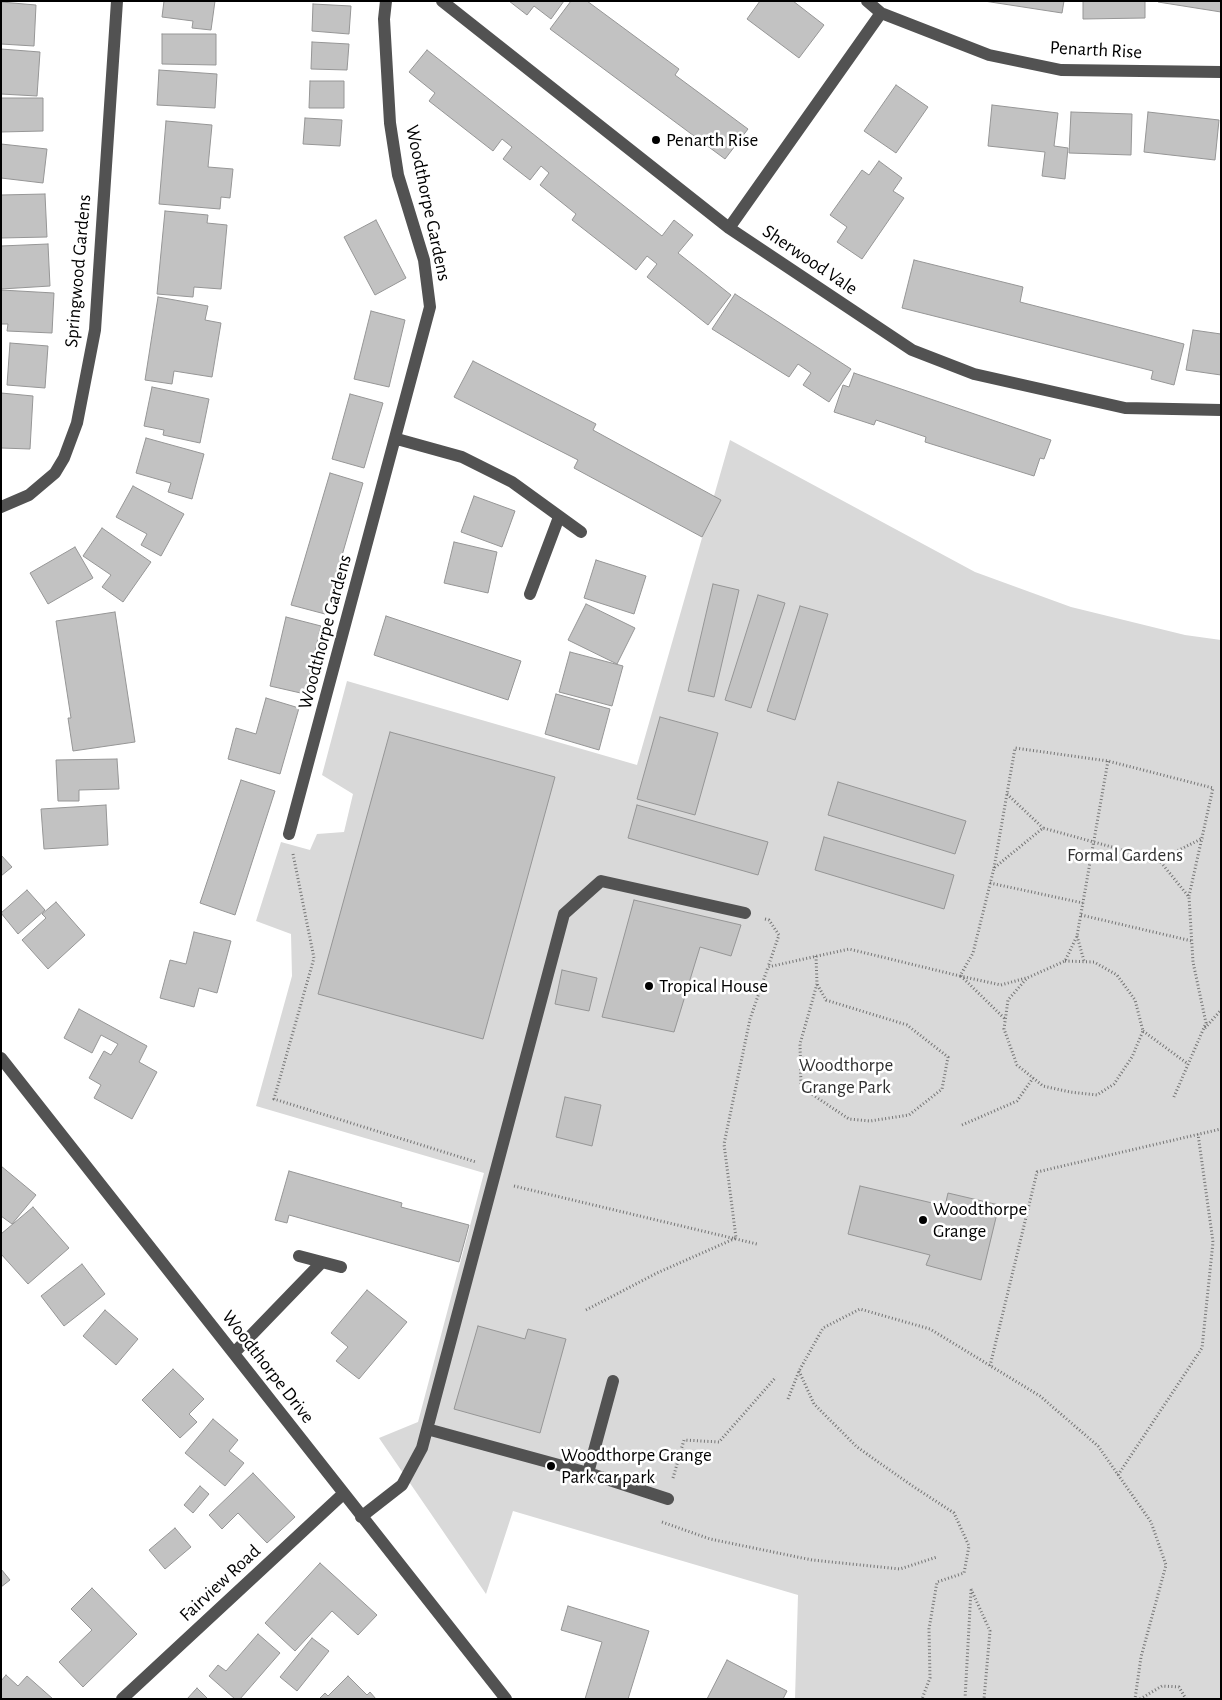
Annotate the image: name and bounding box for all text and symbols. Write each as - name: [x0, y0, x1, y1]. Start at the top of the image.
- street label: Penarth Rise: [1049, 36, 1143, 64]
- street label: Woodthorpe Gardens: [400, 123, 456, 283]
- place label: Penarth Rise: [666, 129, 758, 151]
- marker: Penarth Rise: [650, 134, 662, 146]
- street label: Springwood Gardens: [60, 193, 96, 349]
- street label: Sherwood Vale: [758, 220, 862, 300]
- street label: Woodthorpe Gardens: [293, 552, 357, 712]
- park label: Formal Gardens: [1067, 844, 1183, 866]
- place label: Tropical House: [659, 975, 768, 997]
- marker: Tropical House: [643, 980, 655, 992]
- park label: Woodthorpe Grange Park: [799, 1054, 893, 1098]
- place label: Woodthorpe Grange: [933, 1198, 1027, 1242]
- marker: Woodthorpe Grange: [917, 1214, 929, 1226]
- street label: Woodthorpe Drive: [217, 1306, 319, 1428]
- place label: Woodthorpe Grange Park car park: [561, 1444, 712, 1488]
- marker: Woodthorpe Grange Park car park: [545, 1460, 557, 1472]
- street label: Fairview Road: [175, 1540, 265, 1626]

